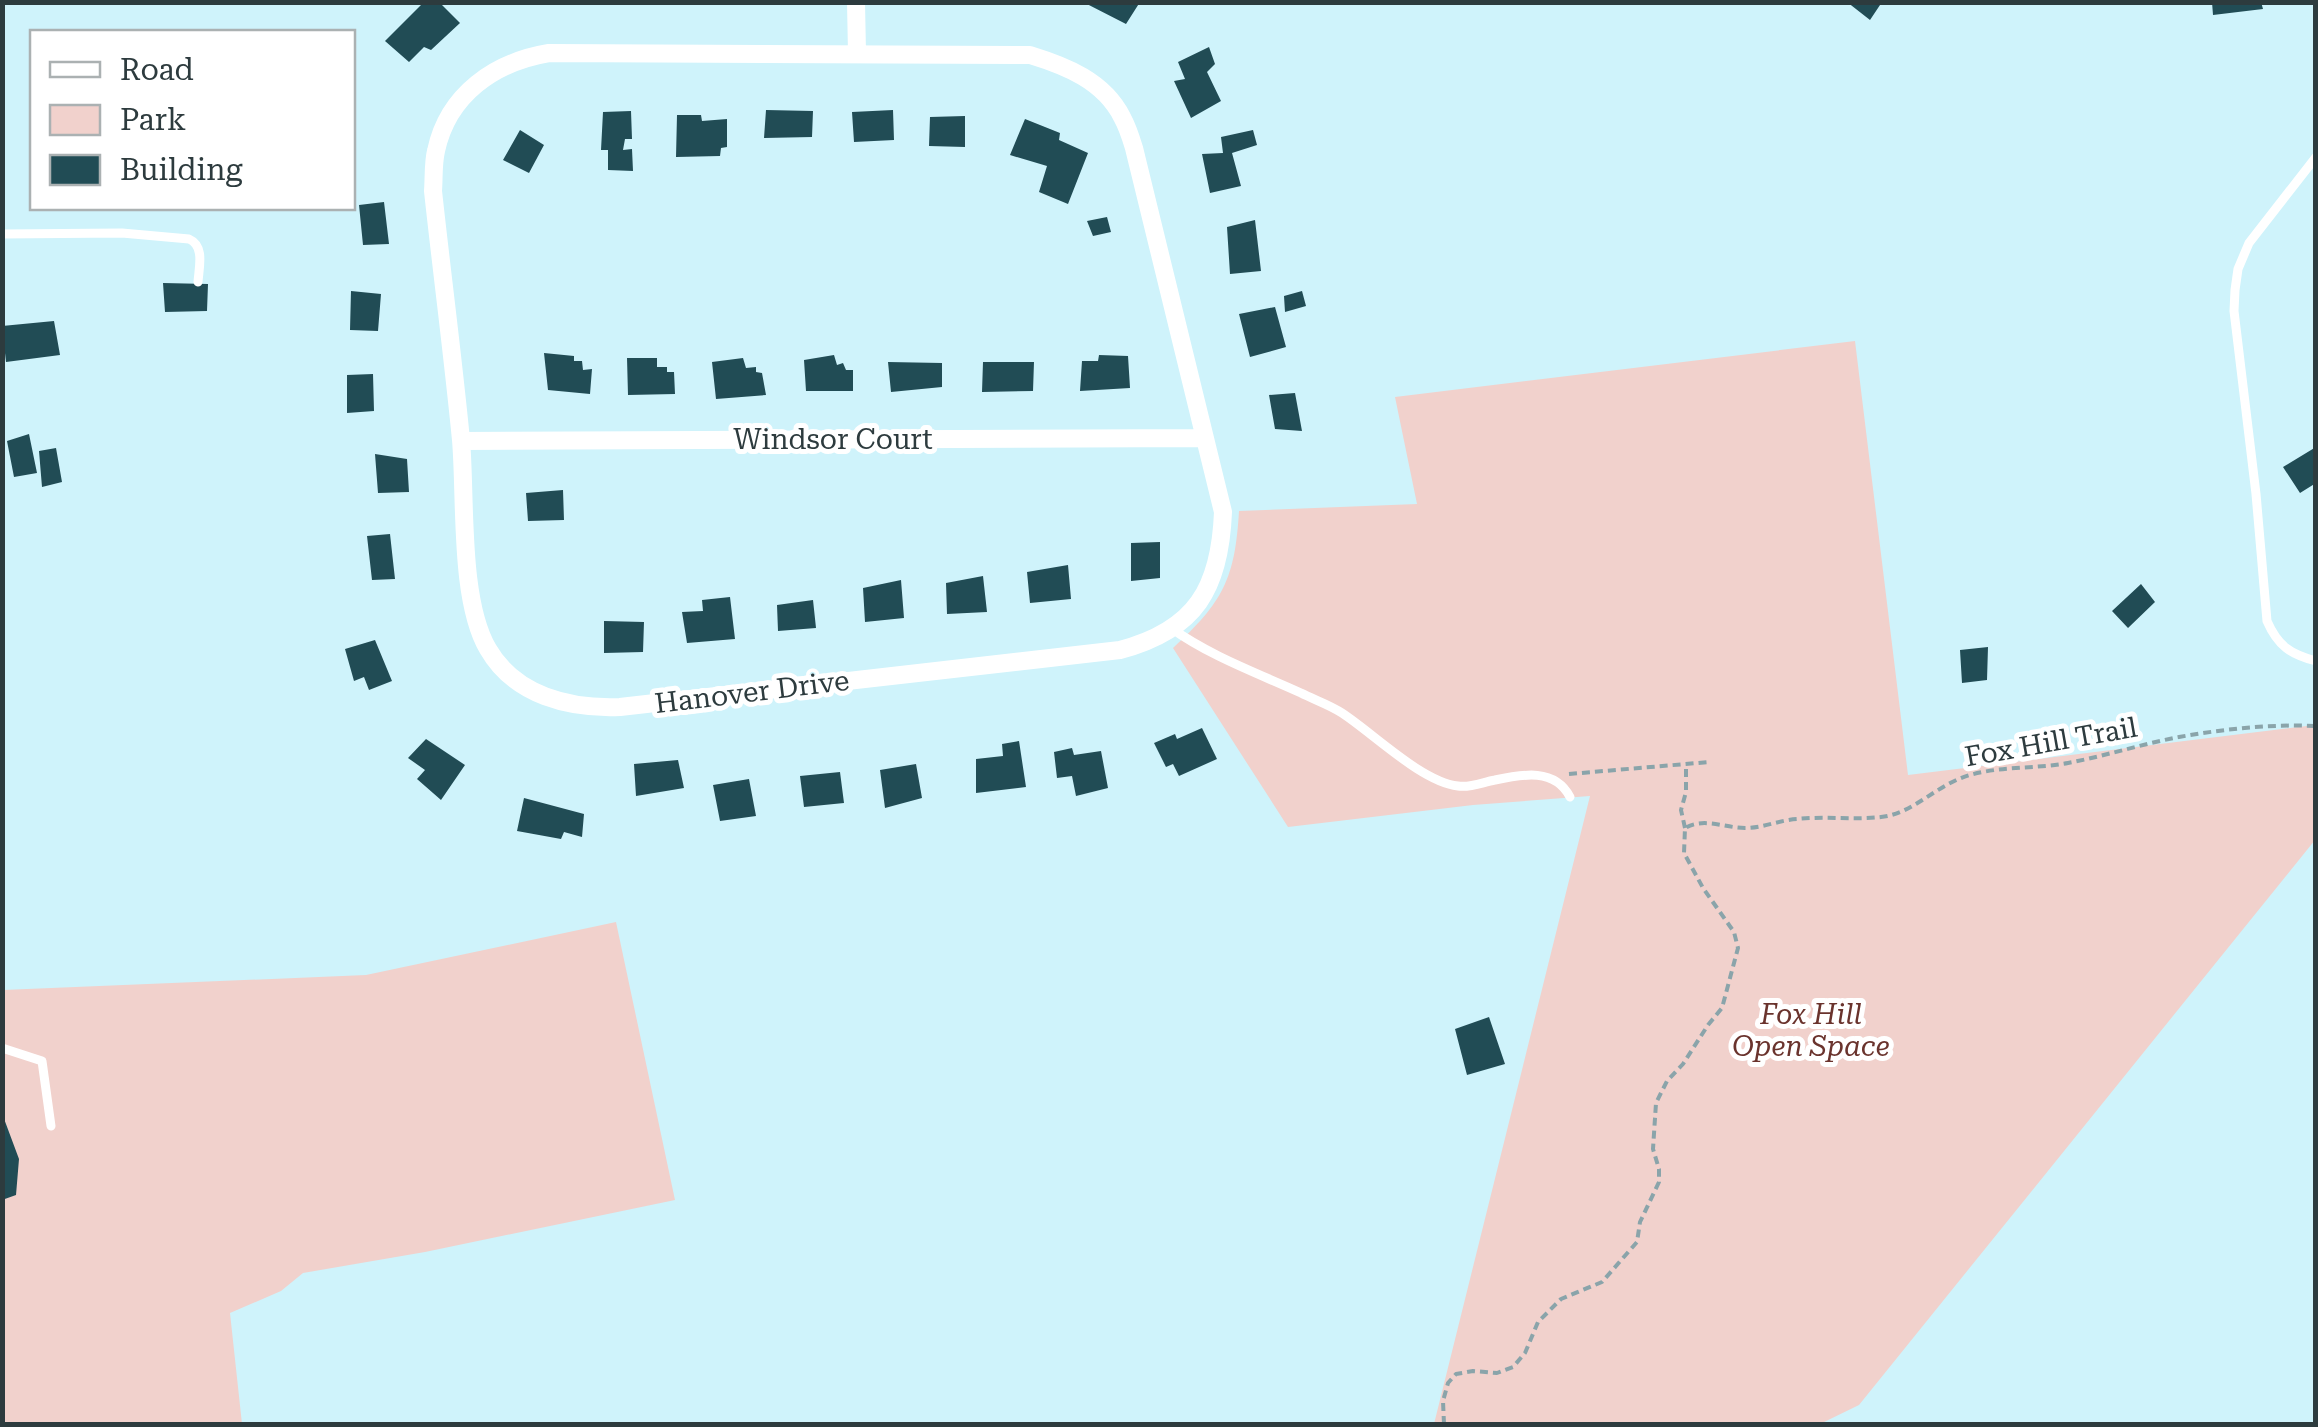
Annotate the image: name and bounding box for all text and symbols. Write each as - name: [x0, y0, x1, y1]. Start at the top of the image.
- legend: [30, 30, 355, 210]
- text: Road: [120, 52, 194, 87]
- text: Park: [120, 102, 186, 137]
- text: Building: [120, 152, 243, 187]
- street label: Windsor Court: [733, 423, 933, 456]
- street label: Hanover Drive: [653, 664, 851, 720]
- street label: Fox Hill Trail: [1962, 711, 2140, 773]
- park label: Fox Hill Open Space: [1732, 998, 1890, 1063]

